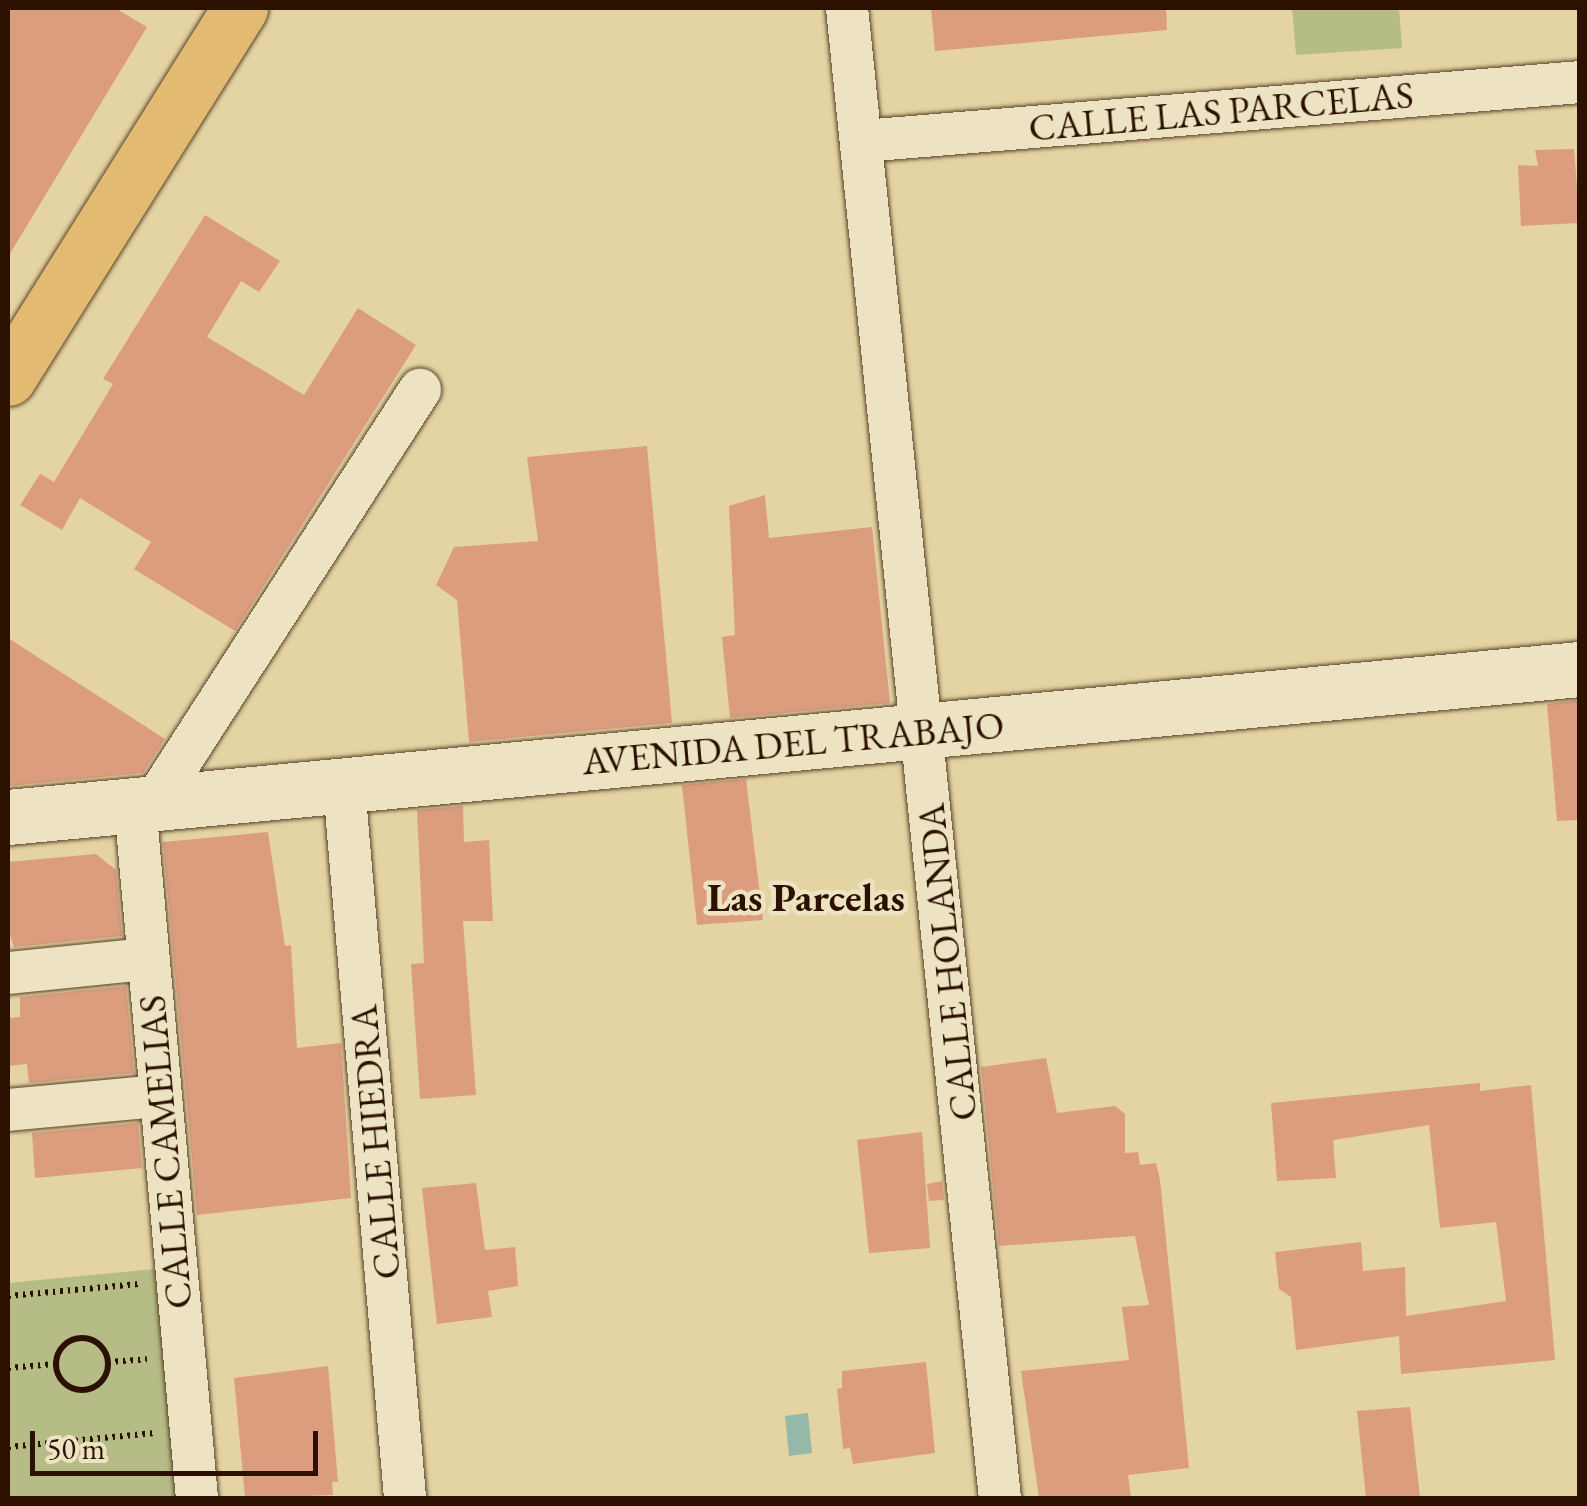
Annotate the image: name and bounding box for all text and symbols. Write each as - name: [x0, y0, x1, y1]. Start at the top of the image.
- street label: CALLE LAS PARCELAS: [1027, 71, 1415, 151]
- street label: AVENIDA DEL TRABAJO: [580, 702, 1006, 784]
- street label: CALLE HOLANDA: [908, 801, 986, 1123]
- district label: Las Parcelas: [707, 873, 905, 921]
- street label: CALLE CAMELIAS: [129, 993, 201, 1311]
- street label: CALLE HIEDRA: [340, 1003, 410, 1281]
- scale bar: [35, 1411, 322, 1473]
- text: 50 m: [47, 1429, 105, 1468]

